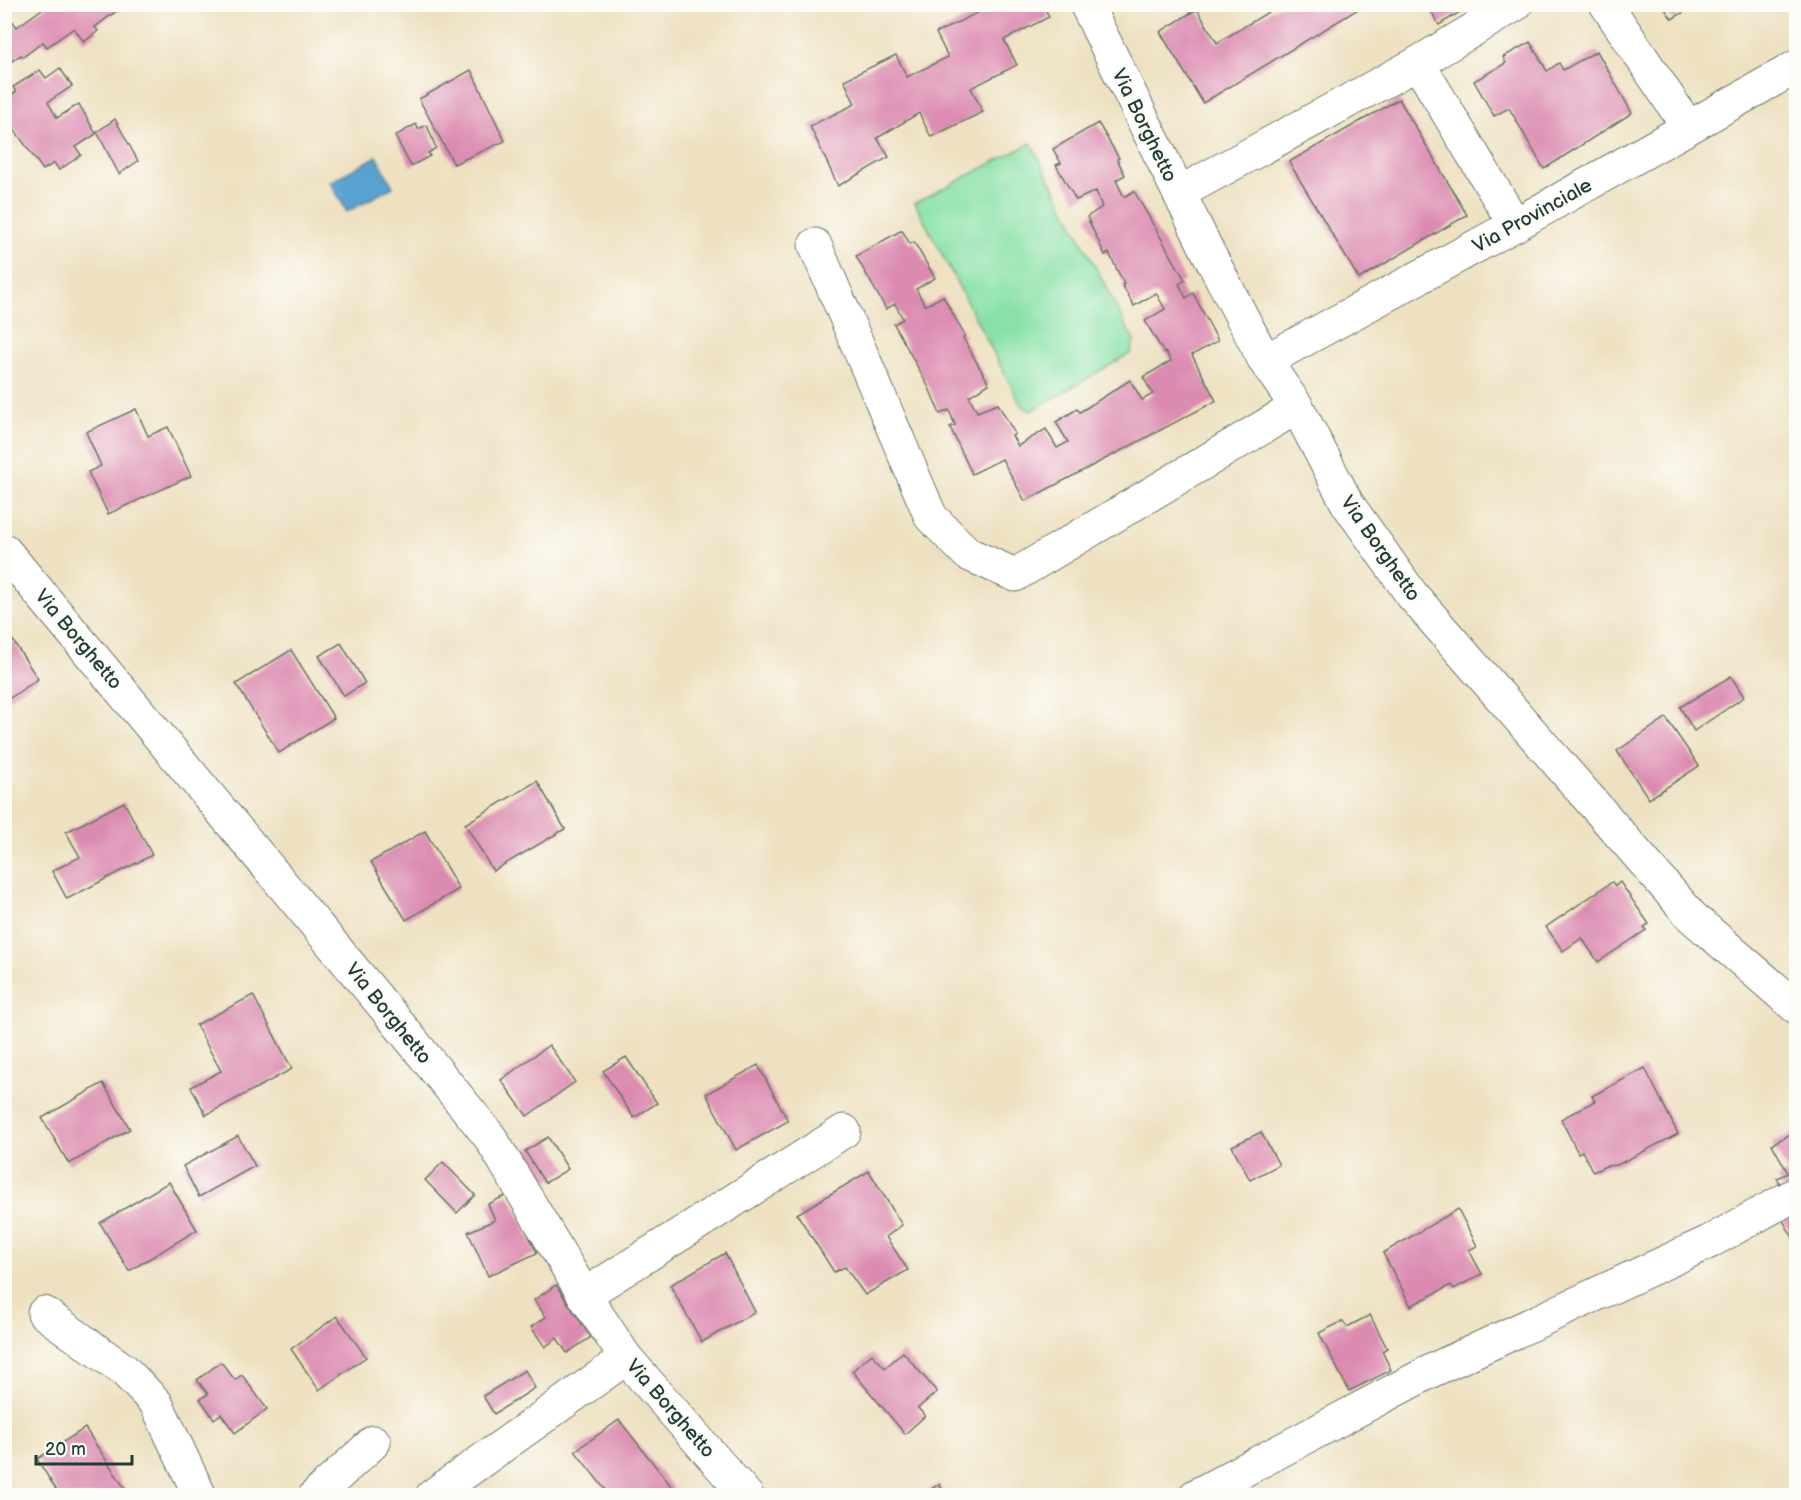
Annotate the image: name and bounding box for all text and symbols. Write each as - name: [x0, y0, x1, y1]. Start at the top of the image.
- street label: Via Borghetto: [1106, 65, 1182, 186]
- street label: Via Provinciale: [1469, 173, 1596, 259]
- street label: Via Borghetto: [1335, 491, 1425, 606]
- street label: Via Borghetto: [29, 585, 127, 695]
- street label: Via Borghetto: [340, 958, 436, 1069]
- street label: Via Borghetto: [621, 1354, 720, 1463]
- scale bar: [36, 1428, 132, 1466]
- text: 20 m: [45, 1439, 86, 1460]

